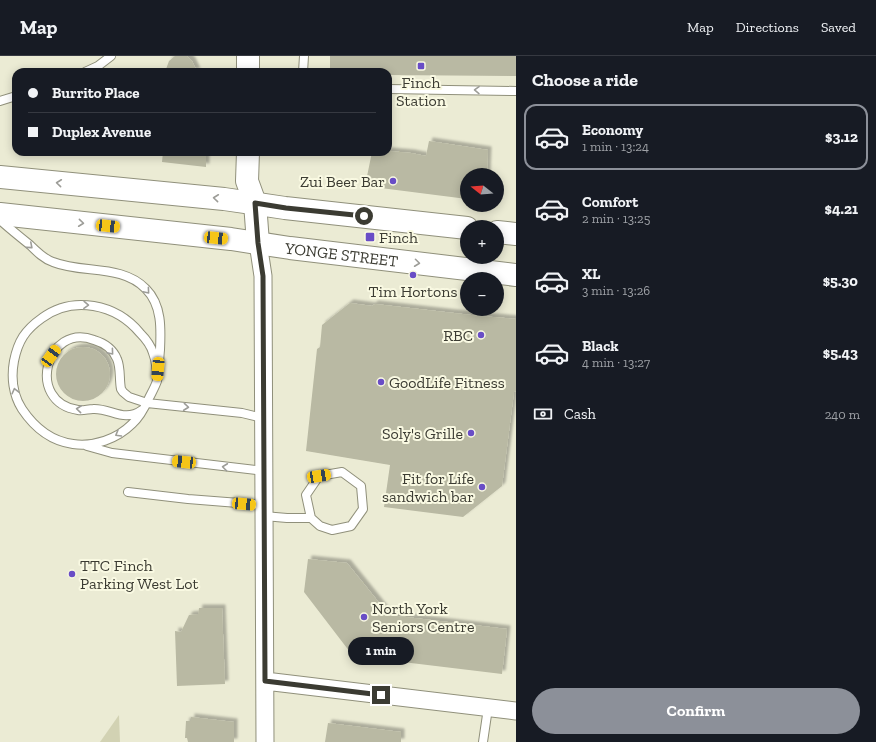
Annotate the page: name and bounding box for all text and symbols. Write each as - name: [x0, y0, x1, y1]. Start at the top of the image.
- text: Map: [20, 16, 57, 39]
- text: Map: [687, 19, 714, 36]
- text: Directions: [736, 19, 799, 36]
- text: Saved: [821, 19, 856, 36]
- marker: Finch Station: [416, 61, 426, 71]
- text: Choose a ride: [532, 69, 638, 91]
- place label: Finch Station: [396, 73, 447, 110]
- text: Burrito Place: [52, 84, 140, 102]
- one-way arrow: [474, 86, 480, 94]
- icon: car: [534, 119, 570, 155]
- text: Economy: [582, 121, 643, 139]
- text: Duplex Avenue: [52, 123, 151, 141]
- text: $3.12: [825, 128, 858, 146]
- text: 1 min · 13:24: [582, 139, 649, 154]
- north arrow: [460, 168, 504, 212]
- map controls: [460, 168, 504, 316]
- place label: Zui Beer Bar: [300, 172, 385, 191]
- marker: Zui Beer Bar: [388, 176, 398, 186]
- one-way arrow: [56, 178, 62, 187]
- icon: car: [534, 191, 570, 227]
- text: Comfort: [582, 193, 638, 211]
- one-way arrow: [213, 194, 219, 203]
- text: $4.21: [825, 200, 858, 218]
- route start: [355, 207, 373, 225]
- text: 2 min · 13:25: [582, 211, 650, 226]
- one-way arrow: [77, 218, 84, 227]
- car: [95, 219, 121, 233]
- button: +: [460, 220, 504, 264]
- place label: Finch: [379, 228, 418, 247]
- car: [203, 231, 229, 245]
- marker: Finch: [364, 231, 376, 243]
- street label: YONGE STREET: [283, 238, 399, 270]
- one-way arrow: [25, 241, 32, 248]
- one-way arrow: [414, 258, 421, 267]
- icon: car: [534, 263, 570, 299]
- text: XL: [582, 265, 600, 283]
- marker: Tim Hortons: [408, 270, 418, 280]
- button: −: [460, 272, 504, 316]
- text: $5.30: [823, 272, 858, 290]
- place label: Tim Hortons: [369, 282, 457, 301]
- text: 3 min · 13:26: [582, 283, 650, 298]
- one-way arrow: [143, 287, 150, 294]
- one-way arrow: [83, 301, 89, 309]
- place label: RBC: [443, 326, 473, 345]
- marker: RBC: [476, 330, 486, 340]
- icon: car: [534, 335, 570, 371]
- text: Black: [582, 337, 619, 355]
- car: [39, 343, 63, 369]
- text: $5.43: [823, 344, 858, 362]
- one-way arrow: [107, 347, 114, 354]
- text: 4 min · 13:27: [582, 355, 650, 370]
- car: [151, 357, 165, 381]
- place label: GoodLife Fitness: [389, 373, 505, 392]
- marker: GoodLife Fitness: [376, 377, 386, 387]
- one-way arrow: [12, 388, 20, 394]
- one-way arrow: [182, 402, 189, 411]
- icon: cash: [532, 403, 554, 425]
- one-way arrow: [75, 405, 82, 414]
- text: Cash: [564, 405, 596, 423]
- text: 240 m: [825, 407, 860, 422]
- place label: Soly's Grille: [382, 424, 463, 443]
- marker: Soly's Grille: [466, 428, 476, 438]
- one-way arrow: [115, 430, 122, 437]
- car: [171, 455, 197, 469]
- one-way arrow: [222, 462, 228, 471]
- car: [306, 468, 332, 484]
- place label: Fit for Life sandwich bar: [382, 469, 474, 506]
- marker: Fit for Life sandwich bar: [477, 482, 487, 492]
- car: [232, 497, 256, 511]
- place label: TTC Finch Parking West Lot: [80, 556, 199, 593]
- marker: TTC Finch Parking West Lot: [67, 569, 77, 579]
- place label: North York Seniors Centre: [372, 599, 474, 636]
- marker: North York Seniors Centre: [359, 612, 369, 622]
- callout: 1 min: [348, 637, 414, 665]
- text: 1 min: [366, 643, 396, 658]
- route end: [372, 686, 390, 704]
- button: Confirm: [532, 688, 860, 734]

